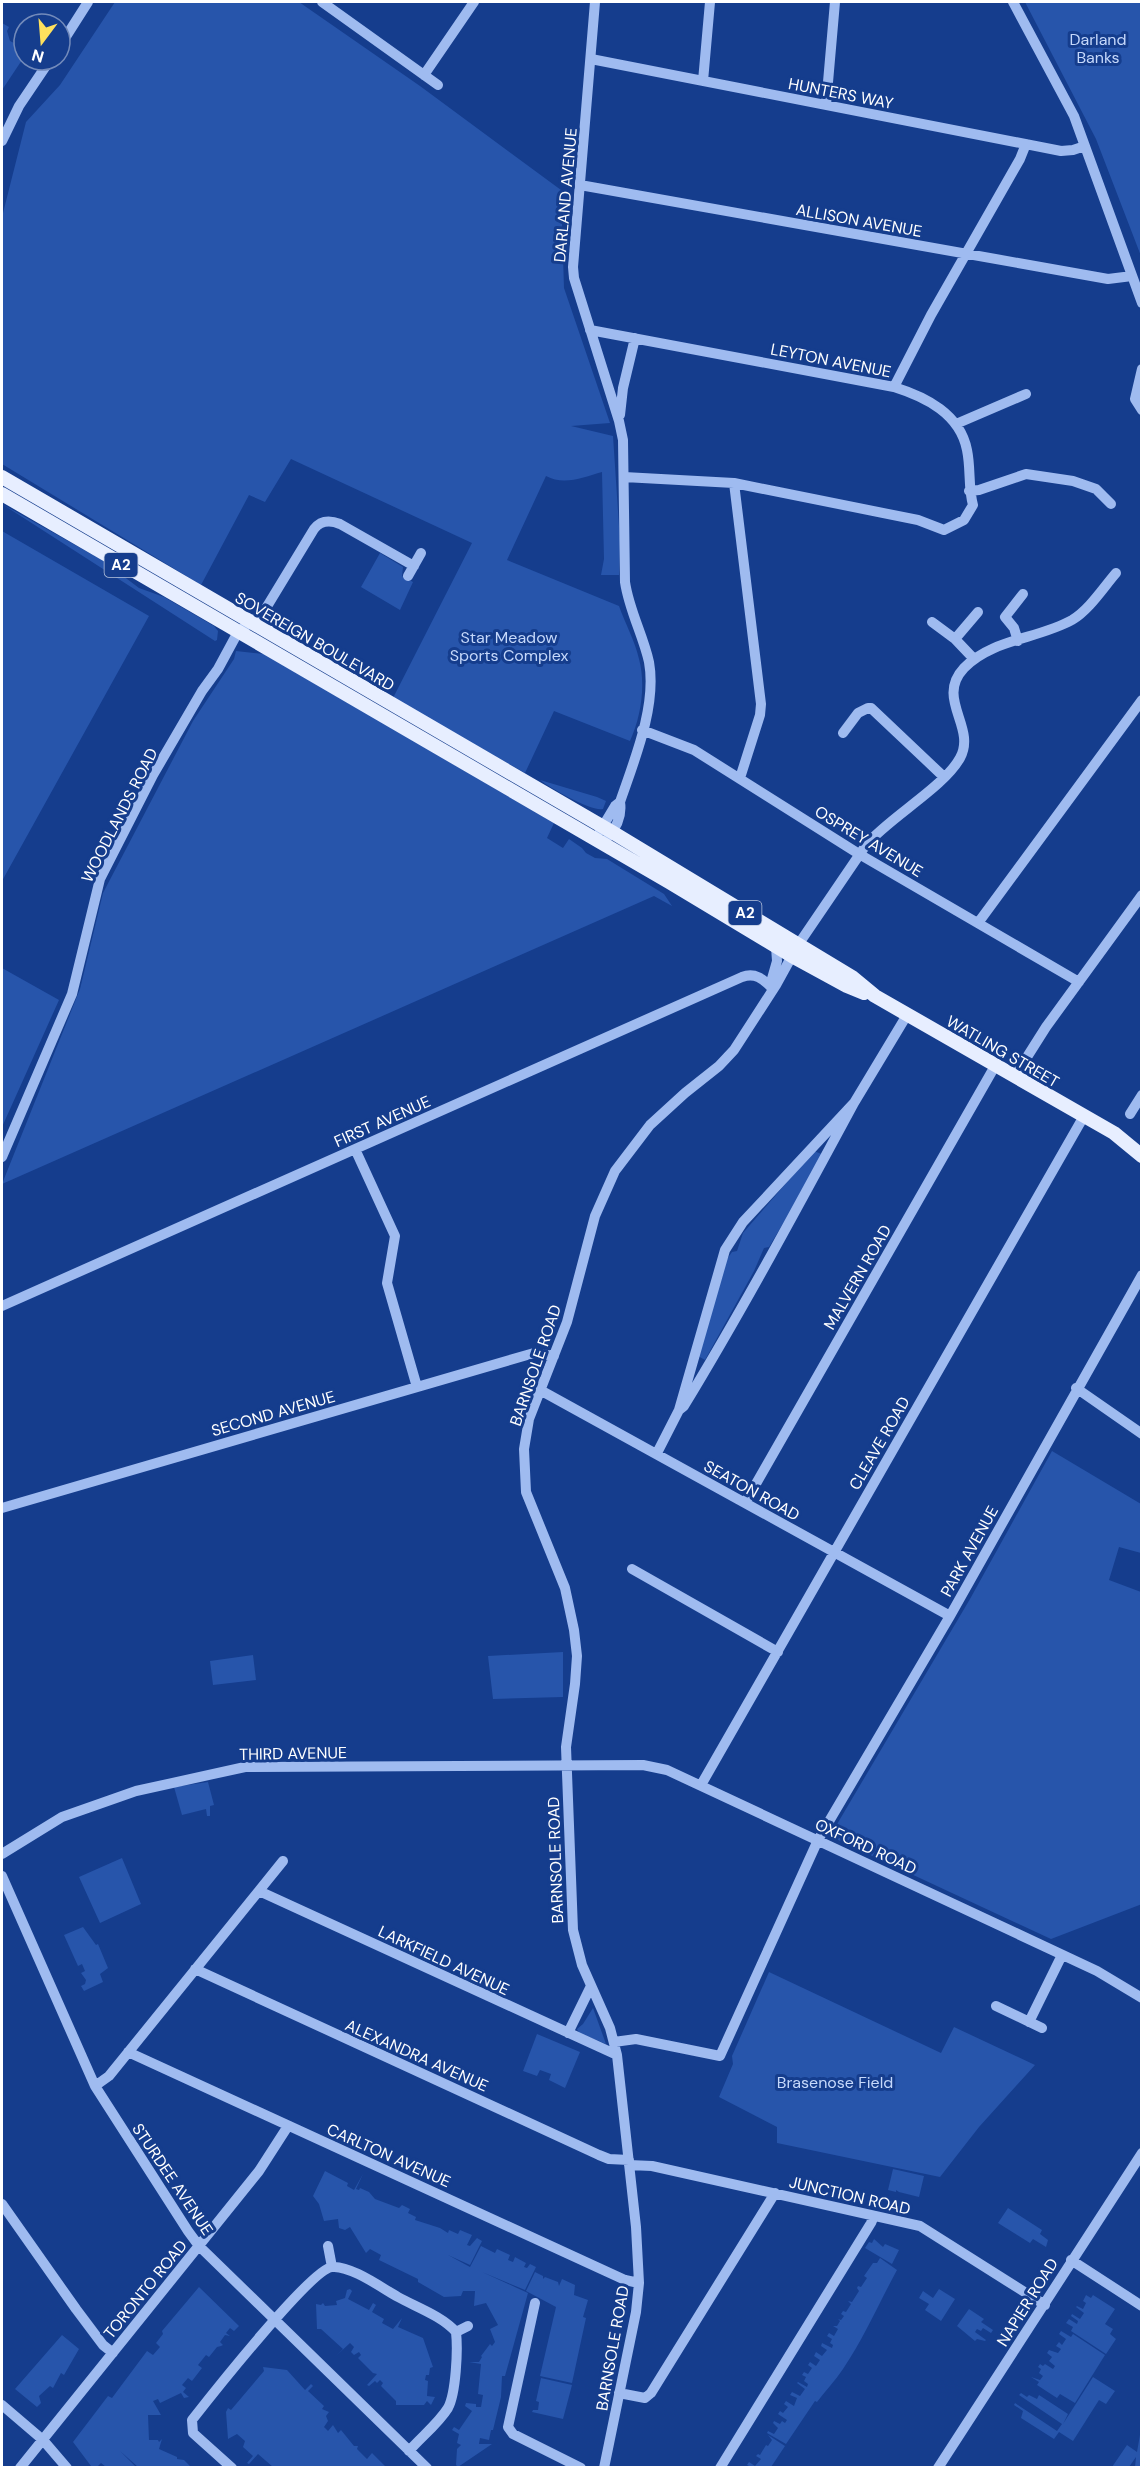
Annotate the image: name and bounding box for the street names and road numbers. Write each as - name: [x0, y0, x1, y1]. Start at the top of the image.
- street label: HUNTERS WAY: [787, 73, 895, 114]
- street label: DARLAND AVENUE: [549, 127, 582, 263]
- street label: ALLISON AVENUE: [794, 199, 924, 242]
- street label: LEYTON AVENUE: [769, 339, 893, 382]
- road number: A2: [104, 553, 138, 577]
- street label: SOVEREIGN BOULEVARD: [231, 587, 398, 696]
- street label: WOODLANDS ROAD: [76, 744, 162, 886]
- street label: OSPREY AVENUE: [811, 801, 927, 882]
- road number: A2: [728, 901, 762, 925]
- street label: WATLING STREET: [943, 1011, 1063, 1092]
- street label: FIRST AVENUE: [331, 1091, 434, 1152]
- street label: MALVERN ROAD: [819, 1221, 896, 1334]
- street label: BARNSOLE ROAD: [505, 1302, 566, 1429]
- street label: SECOND AVENUE: [209, 1386, 338, 1441]
- street label: CLEAVE ROAD: [844, 1393, 915, 1494]
- street label: SEATON ROAD: [700, 1455, 803, 1525]
- street label: PARK AVENUE: [936, 1502, 1003, 1601]
- street label: THIRD AVENUE: [239, 1742, 347, 1765]
- street label: BARNSOLE ROAD: [543, 1796, 568, 1924]
- street label: OXFORD ROAD: [812, 1814, 920, 1879]
- street label: LARKFIELD AVENUE: [375, 1921, 513, 2000]
- street label: ALEXANDRA AVENUE: [342, 2015, 492, 2096]
- street label: STURDEE AVENUE: [127, 2119, 218, 2239]
- street label: CARLTON AVENUE: [324, 2119, 454, 2192]
- street label: JUNCTION ROAD: [787, 2171, 913, 2220]
- street label: TORONTO ROAD: [99, 2235, 192, 2343]
- street label: NAPIER ROAD: [992, 2254, 1063, 2350]
- street label: BARNSOLE ROAD: [591, 2284, 634, 2412]

